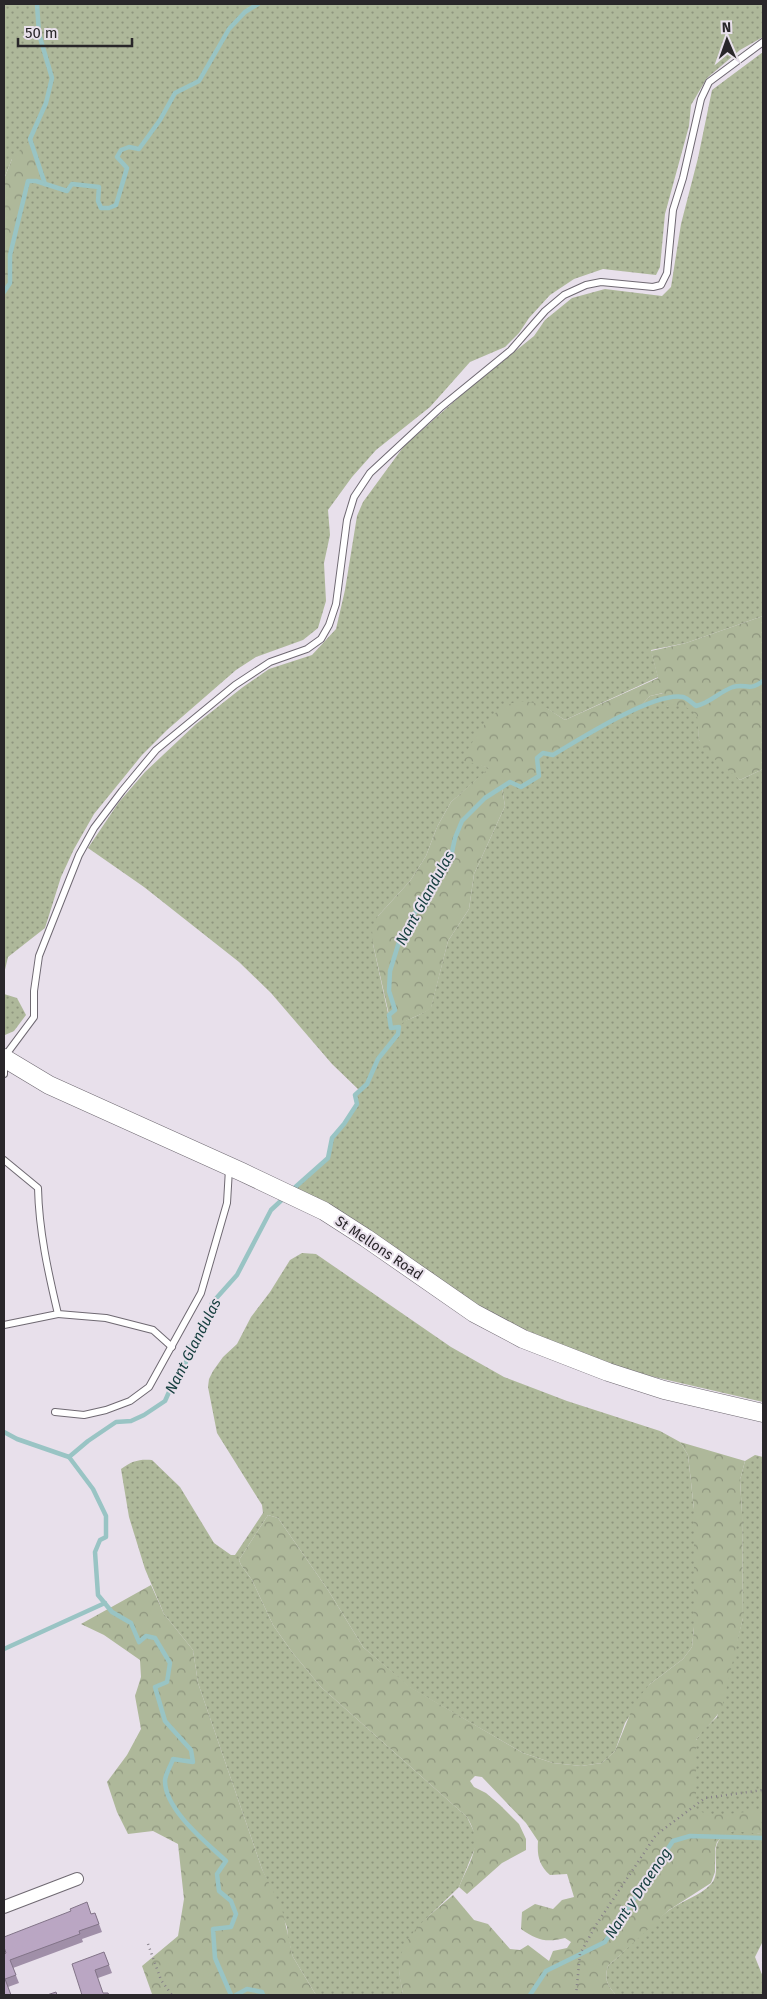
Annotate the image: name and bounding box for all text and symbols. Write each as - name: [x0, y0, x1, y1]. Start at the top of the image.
- scale bar: [18, 15, 131, 47]
- north arrow: [702, 15, 752, 65]
- text: N: [722, 19, 732, 36]
- text: 50 m: [25, 24, 58, 42]
- water label: Nant Glandulas: [392, 848, 458, 948]
- street label: St Mellons Road: [332, 1212, 426, 1284]
- water label: Nant Glandulas: [161, 1295, 225, 1397]
- water label: Nant y Draenog: [601, 1844, 675, 1942]

